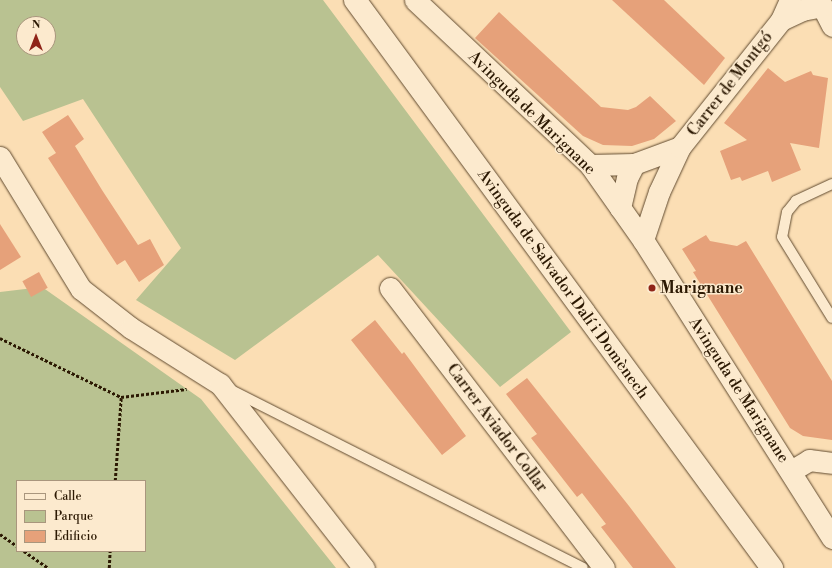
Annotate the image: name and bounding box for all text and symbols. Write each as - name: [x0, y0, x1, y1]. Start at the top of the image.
- north arrow: [16, 16, 56, 56]
- text: N: [32, 18, 40, 32]
- street label: Carrer de Montgó: [683, 28, 777, 140]
- street label: Avinguda de Marignane: [464, 47, 600, 179]
- street label: Avinguda de Salvador Dalí i Domènech: [473, 166, 653, 402]
- place label: Marignane: [660, 278, 743, 298]
- marker: Marignane: [647, 283, 657, 293]
- street label: Avinguda de Marignane: [685, 314, 793, 466]
- street label: Carrer Aviador Collar: [442, 360, 552, 496]
- legend: [16, 480, 146, 552]
- text: Calle: [54, 489, 81, 504]
- text: Parque: [54, 509, 93, 524]
- text: Edificio: [54, 529, 97, 544]

